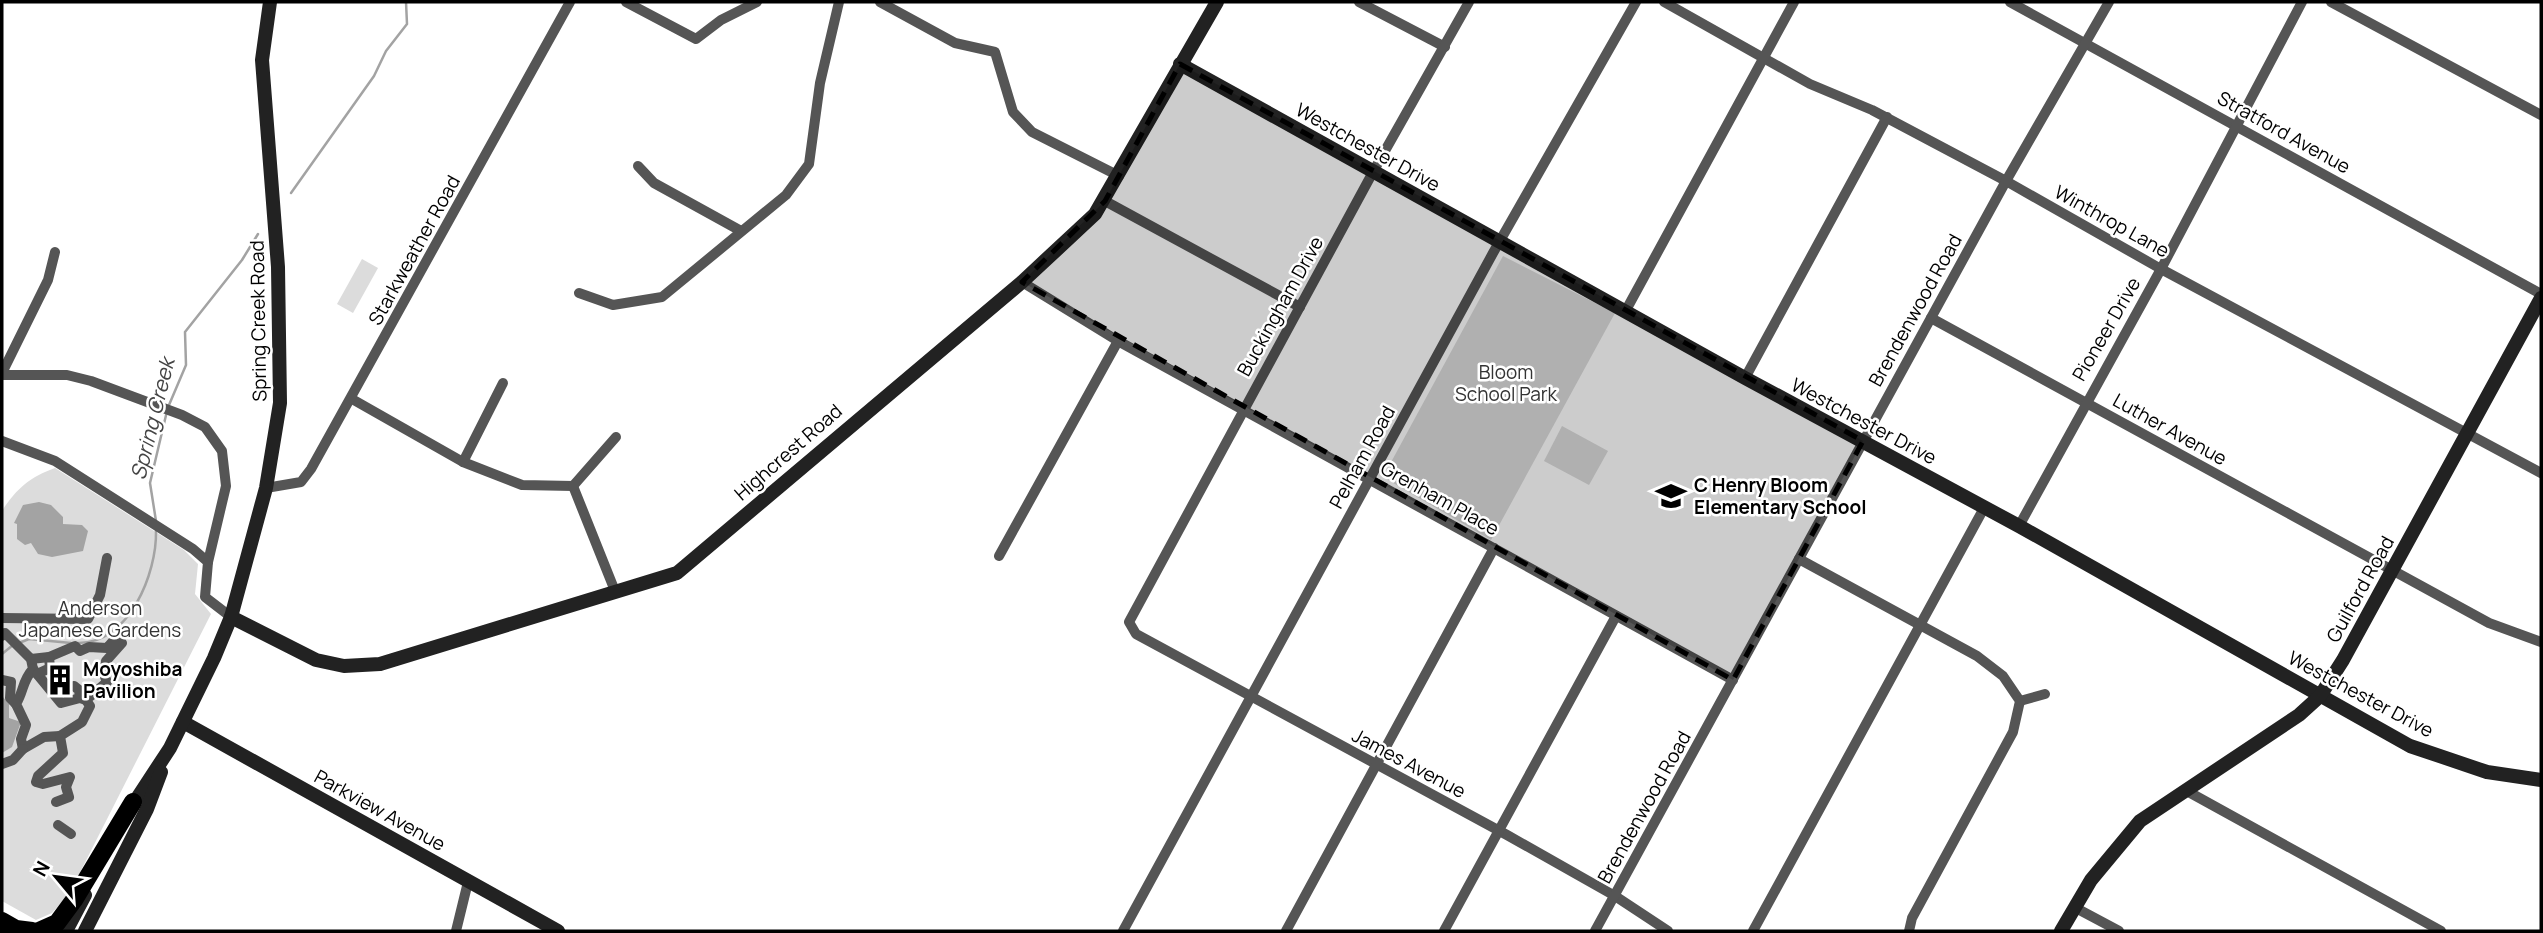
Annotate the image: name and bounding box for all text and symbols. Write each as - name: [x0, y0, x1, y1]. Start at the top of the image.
- street label: Stratford Avenue: [2213, 85, 2355, 179]
- street label: Westchester Drive: [1291, 97, 1445, 197]
- street label: Starkweather Road: [362, 170, 466, 330]
- street label: Winthrop Lane: [2050, 179, 2174, 263]
- street label: Brendenwood Road: [1862, 229, 1968, 391]
- street label: Buckingham Drive: [1231, 231, 1329, 381]
- street label: Spring Creek Road: [244, 240, 272, 402]
- street label: Pioneer Drive: [2066, 272, 2146, 386]
- water label: Spring Creek: [123, 353, 181, 482]
- park label: Bloom School Park: [1455, 359, 1558, 407]
- street label: Westchester Drive: [1787, 372, 1941, 470]
- street label: Luther Avenue: [2108, 387, 2232, 471]
- street label: Highcrest Road: [729, 398, 847, 506]
- street label: Pelham Road: [1323, 401, 1401, 513]
- street label: Grenham Place: [1376, 455, 1504, 541]
- place label: C Henry Bloom Elementary School: [1694, 472, 1867, 520]
- school or university icon: C Henry Bloom Elementary School: [1654, 479, 1688, 513]
- street label: Guilford Road: [2320, 531, 2400, 647]
- park label: Anderson Japanese Gardens: [19, 595, 181, 643]
- street label: Westchester Drive: [2284, 645, 2438, 743]
- place label: Moyoshiba Pavilion: [83, 656, 183, 704]
- building icon: Moyoshiba Pavilion: [43, 663, 77, 697]
- street label: James Avenue: [1348, 722, 1470, 804]
- street label: Brendenwood Road: [1591, 726, 1697, 888]
- street label: Parkview Avenue: [310, 763, 450, 857]
- north arrow: [21, 842, 91, 912]
- text: N: [26, 856, 56, 881]

